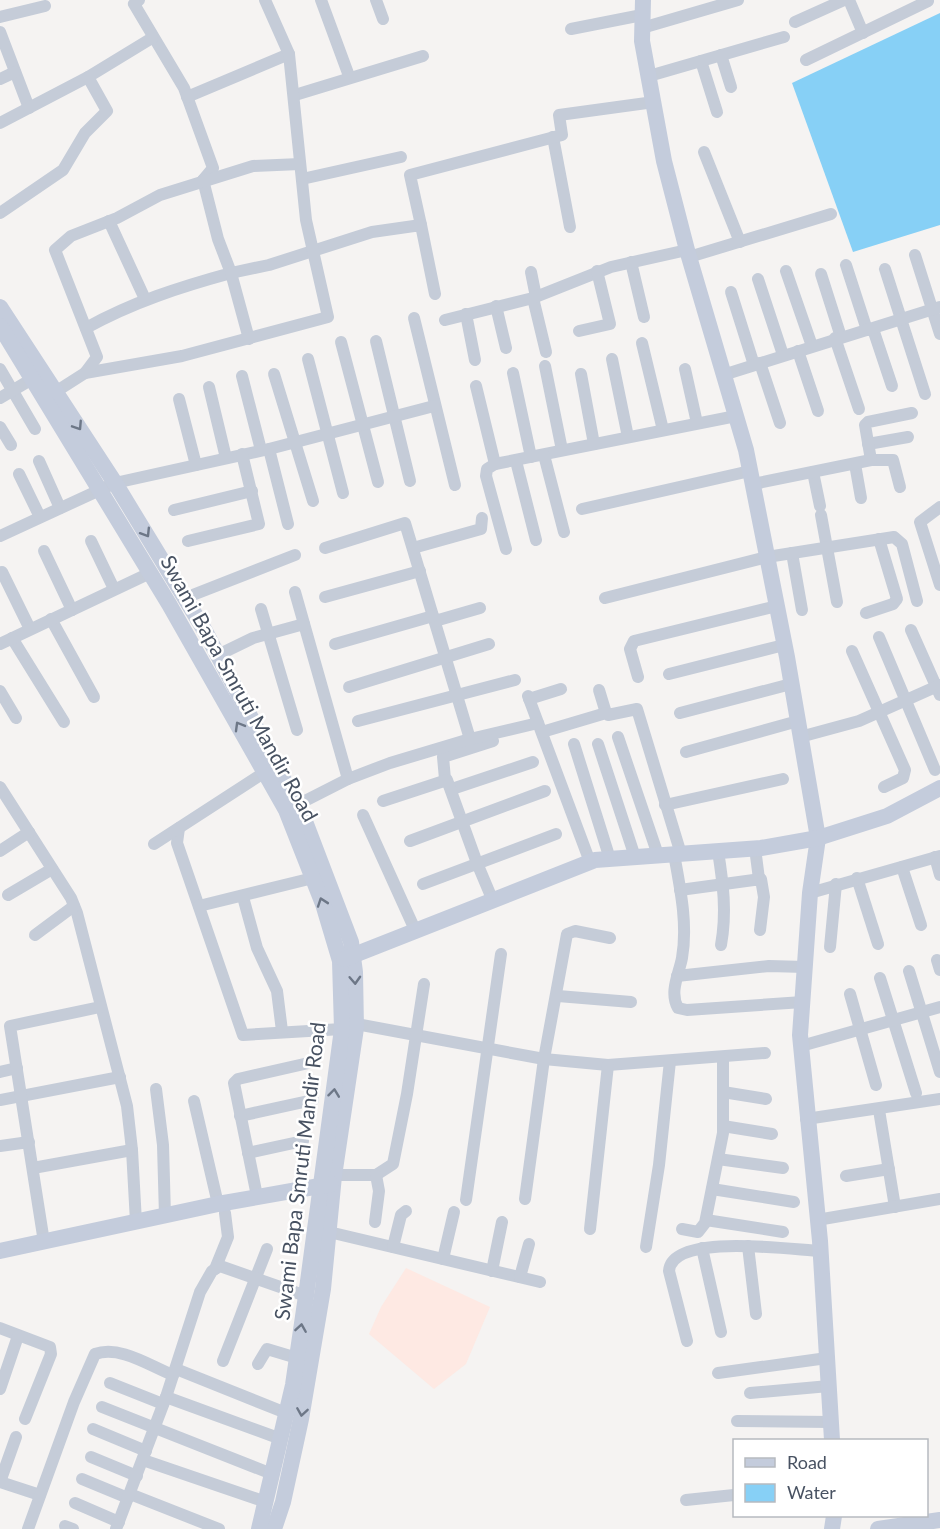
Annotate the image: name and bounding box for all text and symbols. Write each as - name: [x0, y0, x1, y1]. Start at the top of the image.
- one-way arrow: [71, 419, 82, 430]
- one-way arrow: [138, 527, 150, 537]
- street label: Swami Bapa Smruti Mandir Road: [156, 551, 324, 825]
- one-way arrow: [235, 722, 246, 732]
- one-way arrow: [316, 897, 329, 908]
- one-way arrow: [348, 975, 361, 984]
- street label: Swami Bapa Smruti Mandir Road: [268, 1020, 330, 1322]
- one-way arrow: [327, 1089, 339, 1098]
- one-way arrow: [295, 1324, 307, 1333]
- one-way arrow: [296, 1407, 309, 1417]
- legend: [733, 1439, 928, 1517]
- text: Road: [787, 1451, 827, 1473]
- text: Water: [787, 1481, 836, 1503]

